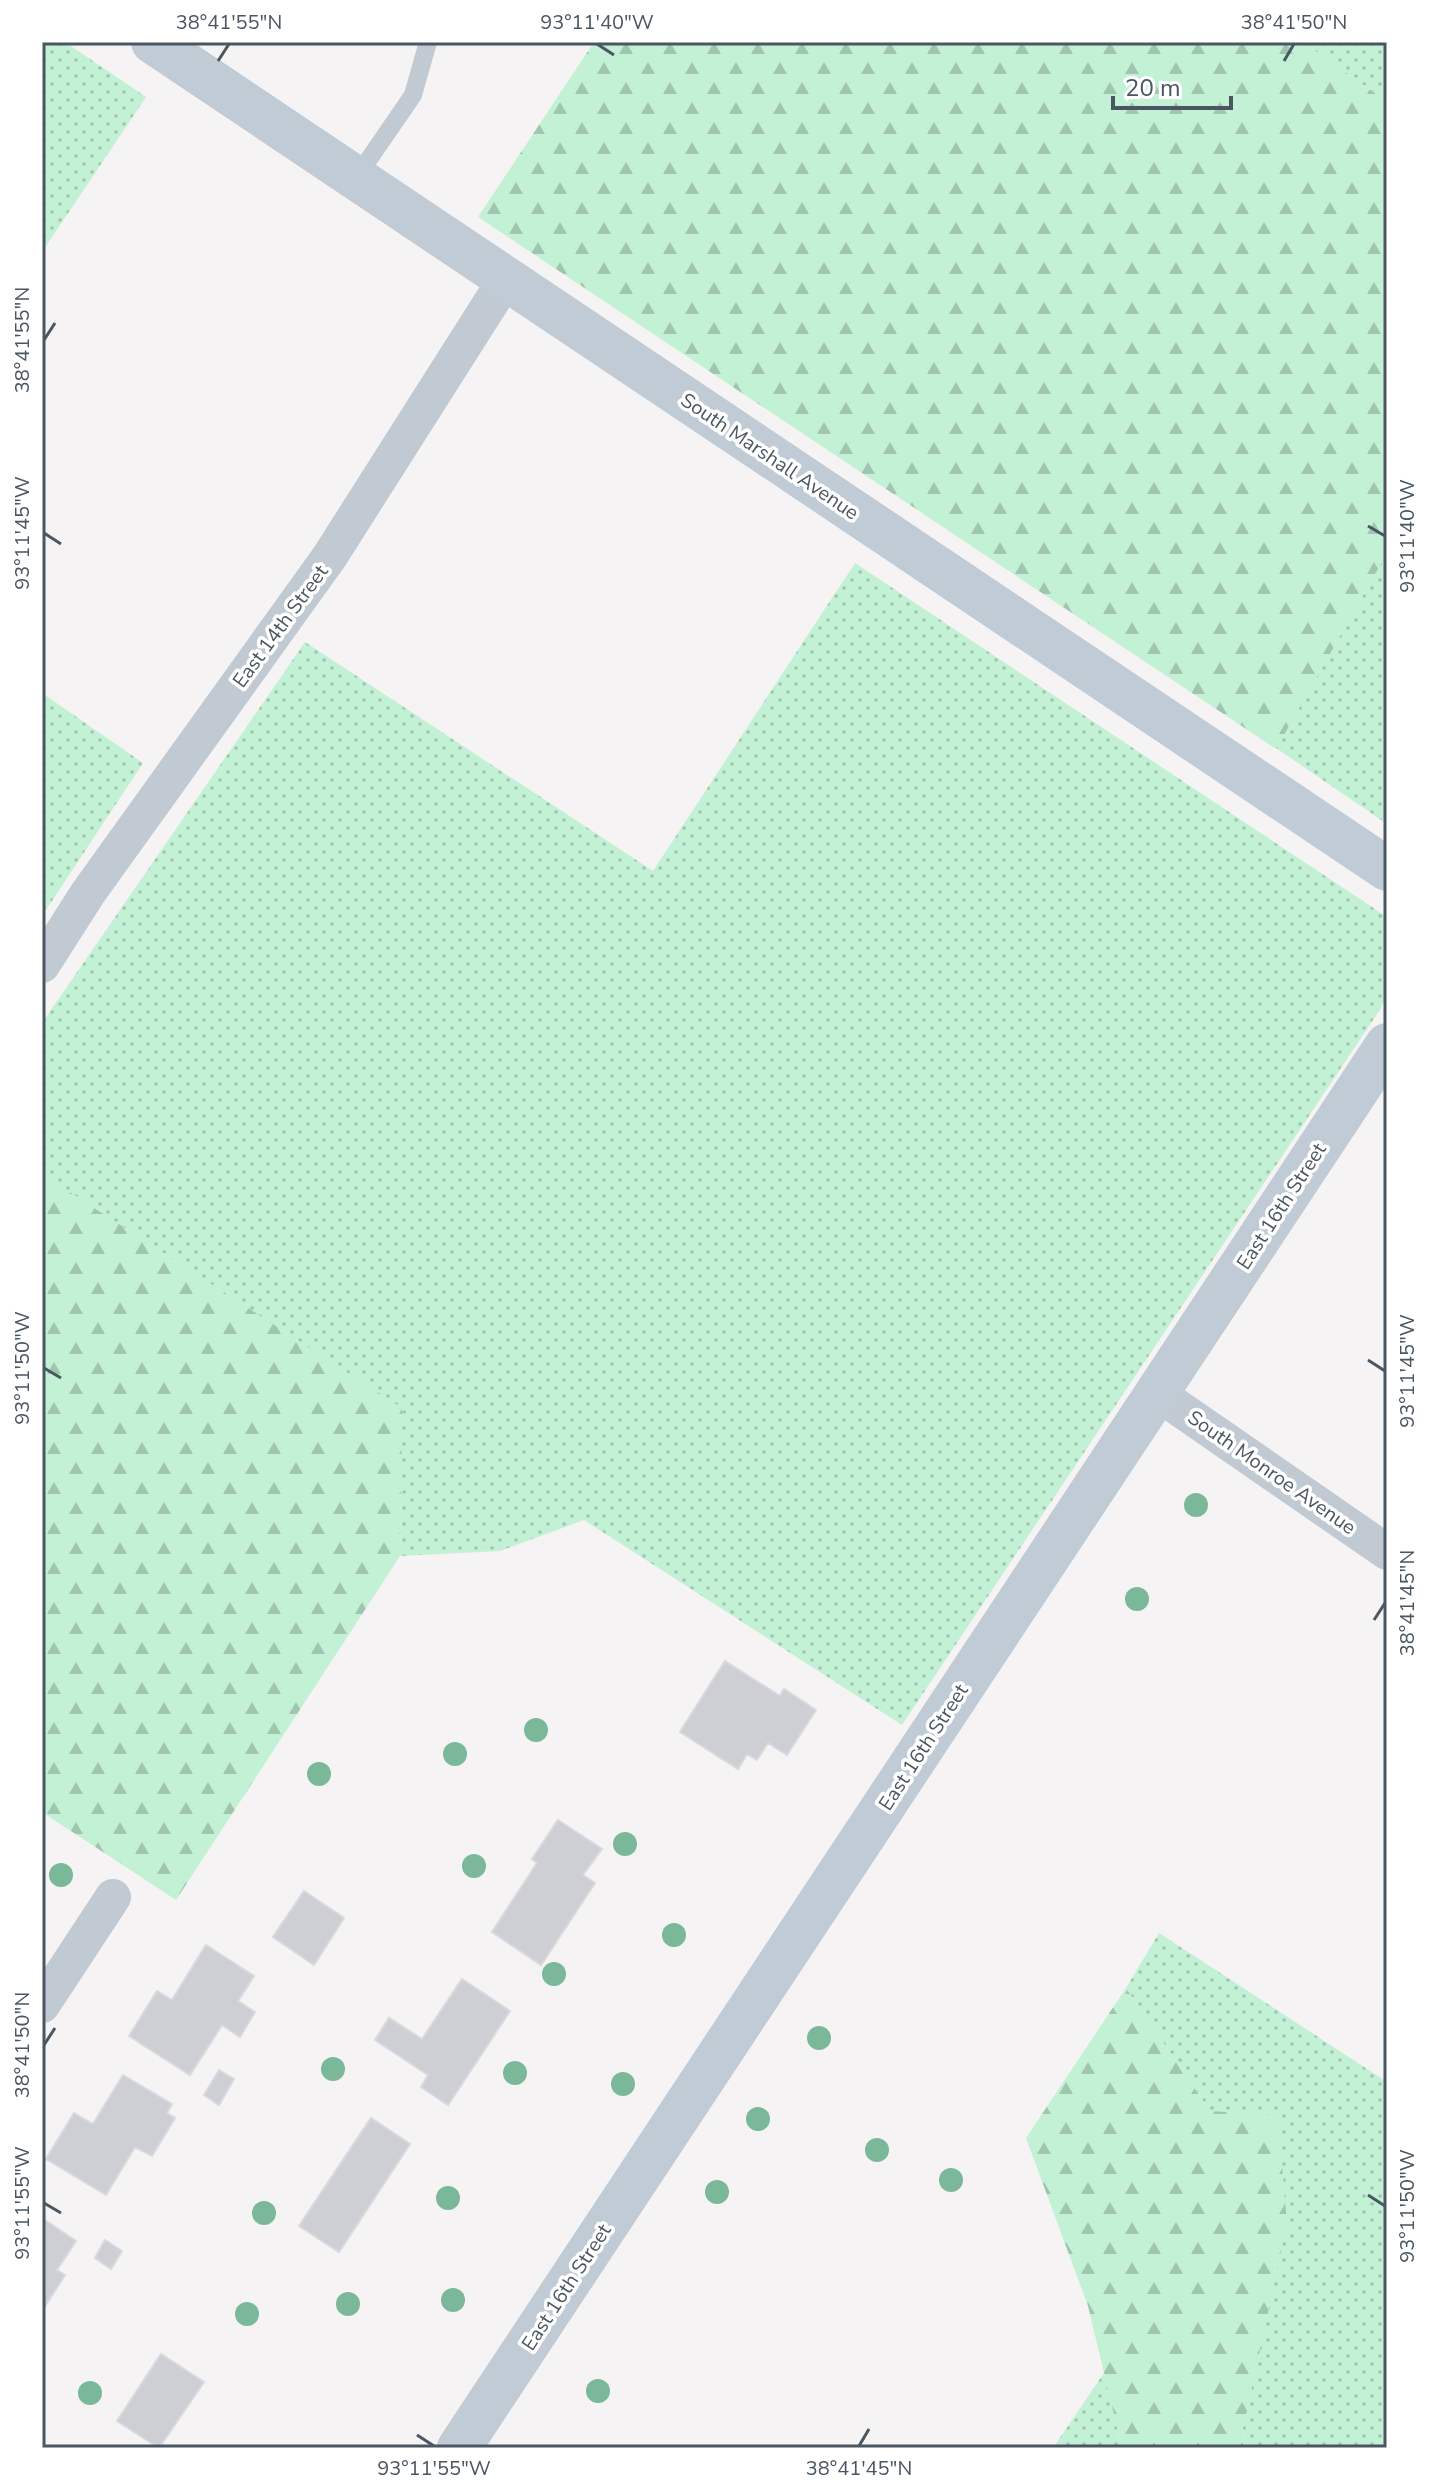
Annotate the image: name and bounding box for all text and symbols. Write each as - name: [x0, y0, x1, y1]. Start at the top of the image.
- text: 38°41'55"N: [176, 9, 282, 36]
- text: 93°11'40"W: [540, 9, 654, 36]
- text: 38°41'50"N: [1241, 9, 1347, 36]
- scale bar: [1113, 60, 1231, 110]
- text: 20 m: [1125, 72, 1181, 104]
- text: 38°41'55"N: [9, 287, 36, 393]
- street label: South Marshall Avenue: [675, 387, 864, 526]
- text: 93°11'45"W: [9, 476, 36, 590]
- text: 93°11'40"W: [1394, 479, 1421, 593]
- street label: East 14th Street: [227, 559, 335, 693]
- street label: East 16th Street: [1230, 1137, 1333, 1275]
- text: 93°11'50"W: [9, 1311, 36, 1425]
- text: 93°11'45"W: [1394, 1314, 1421, 1428]
- street label: South Monroe Avenue: [1182, 1404, 1361, 1541]
- text: 38°41'45"N: [1394, 1550, 1421, 1656]
- street label: East 16th Street: [872, 1678, 975, 1816]
- text: 38°41'50"N: [9, 1992, 36, 2098]
- text: 93°11'55"W: [9, 2146, 36, 2260]
- text: 93°11'50"W: [1394, 2149, 1421, 2263]
- street label: East 16th Street: [515, 2218, 618, 2356]
- text: 93°11'55"W: [377, 2455, 491, 2482]
- text: 38°41'45"N: [806, 2455, 912, 2482]

